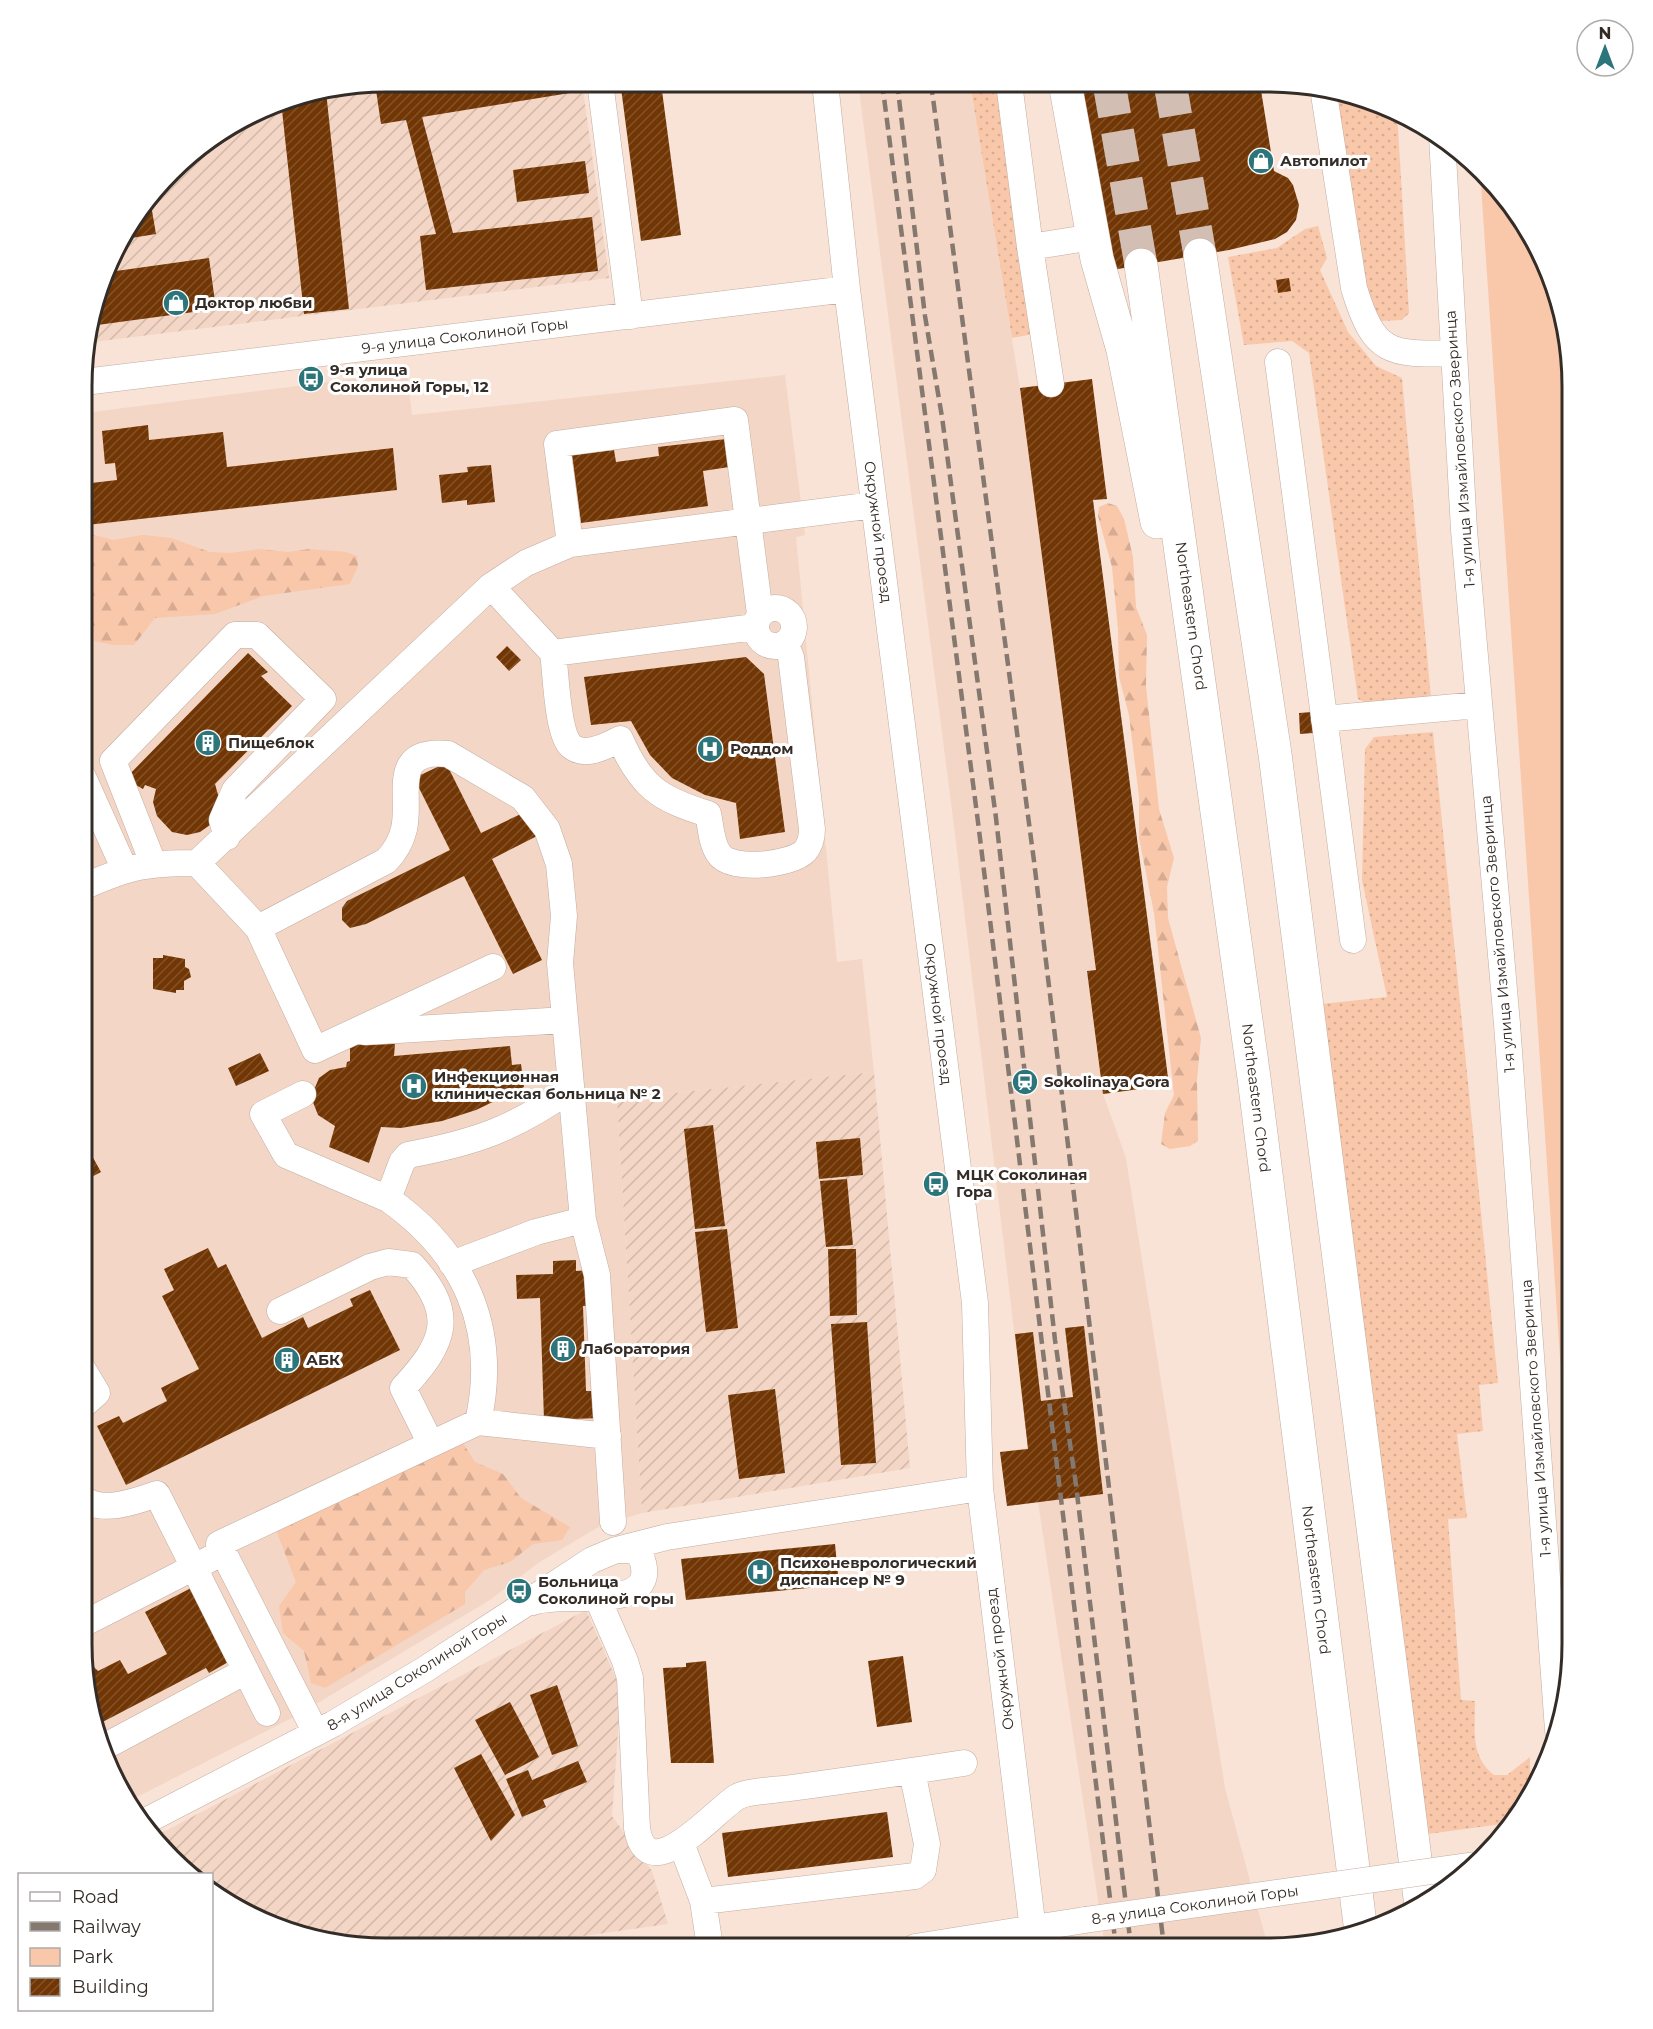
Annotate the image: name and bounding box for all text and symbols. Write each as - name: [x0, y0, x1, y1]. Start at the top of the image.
- north arrow: [1575, 18, 1635, 78]
- text: N: [1599, 24, 1611, 43]
- shop icon: Автопилот: [1246, 146, 1276, 176]
- place label: Автопилот: [1280, 151, 1367, 170]
- shop icon: Доктор любви: [161, 288, 191, 318]
- place label: Доктор любви: [195, 293, 313, 312]
- street label: 1-я улица Измайловского Зверинца: [1440, 310, 1479, 588]
- street label: 9-я улица Соколиной Горы: [360, 313, 570, 358]
- place label: 9-я улица Соколиной Горы, 12: [330, 360, 489, 396]
- bus stop icon: 9-я улица Соколиной Горы, 12: [296, 364, 326, 394]
- street label: Окружной проезд: [860, 460, 897, 604]
- street label: Northeastern Chord: [1172, 540, 1211, 692]
- building icon: Пищеблок: [193, 728, 223, 758]
- place label: Пищеблок: [228, 733, 315, 752]
- hospital icon: Роддом: [695, 734, 725, 764]
- place label: Роддом: [730, 739, 793, 758]
- street label: 1-я улица Измайловского Зверинца: [1476, 795, 1519, 1073]
- street label: Окружной проезд: [920, 942, 957, 1086]
- street label: Northeastern Chord: [1238, 1022, 1275, 1174]
- place label: Инфекционная клиническая больница № 2: [434, 1067, 661, 1103]
- station icon: Sokolinaya Gora: [1010, 1067, 1040, 1097]
- hospital icon: Инфекционная клиническая больница № 2: [399, 1071, 429, 1101]
- place label: Sokolinaya Gora: [1044, 1072, 1170, 1091]
- place label: МЦК Соколиная Гора: [956, 1165, 1087, 1201]
- bus stop icon: МЦК Соколиная Гора: [921, 1169, 951, 1199]
- street label: 1-я улица Измайловского Зверинца: [1516, 1279, 1555, 1557]
- building icon: Лаборатория: [548, 1334, 578, 1364]
- place label: Лаборатория: [582, 1339, 690, 1358]
- building icon: АБК: [272, 1345, 302, 1375]
- place label: АБК: [306, 1350, 340, 1369]
- street label: Northeastern Chord: [1298, 1504, 1335, 1656]
- place label: Психоневрологический диспансер № 9: [780, 1553, 977, 1589]
- hospital icon: Психоневрологический диспансер № 9: [745, 1557, 775, 1587]
- place label: Больница Соколиной горы: [538, 1572, 674, 1608]
- bus stop icon: Больница Соколиной горы: [504, 1576, 534, 1606]
- street label: Окружной проезд: [981, 1587, 1018, 1731]
- street label: 8-я улица Соколиной Горы: [323, 1608, 510, 1735]
- legend: [18, 1873, 213, 2011]
- street label: 8-я улица Соколиной Горы: [1090, 1881, 1300, 1928]
- text: Road: [72, 1886, 119, 1908]
- text: Railway: [72, 1916, 141, 1938]
- text: Park: [72, 1946, 113, 1968]
- text: Building: [72, 1976, 149, 1998]

